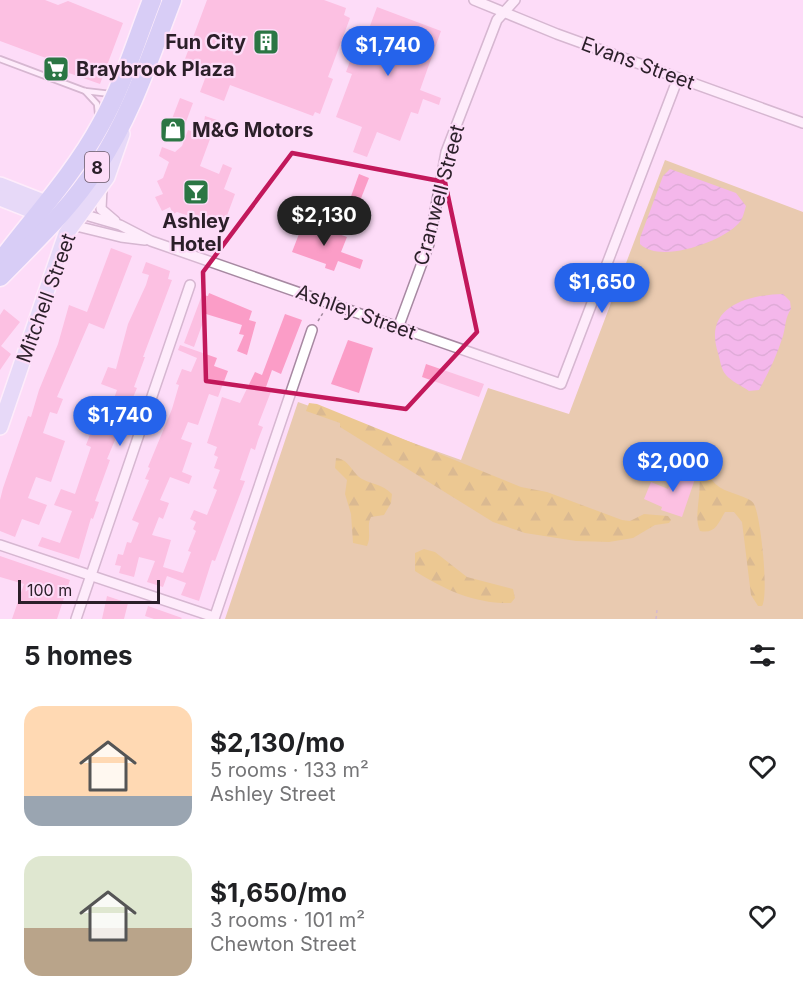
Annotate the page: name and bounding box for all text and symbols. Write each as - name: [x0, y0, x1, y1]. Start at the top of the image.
- pin: $1,740: [339, 26, 437, 77]
- building icon: Fun City: [251, 27, 281, 57]
- place label: Fun City: [165, 30, 246, 54]
- street label: Evans Street: [578, 31, 698, 95]
- text: $1,740: [355, 33, 421, 57]
- supermarket icon: Braybrook Plaza: [41, 54, 71, 84]
- place label: Braybrook Plaza: [76, 57, 235, 81]
- shop icon: M&G Motors: [158, 115, 188, 145]
- place label: M&G Motors: [192, 118, 313, 142]
- street label: Cranwell Street: [409, 122, 469, 268]
- road number: 8: [85, 152, 109, 182]
- bar icon: Ashley Hotel: [181, 177, 211, 207]
- pin: $2,130: [275, 196, 373, 247]
- text: $2,130: [291, 203, 357, 227]
- place label: Ashley Hotel: [162, 209, 230, 256]
- street label: Mitchell Street: [11, 230, 81, 366]
- pin: $1,650: [553, 263, 651, 314]
- text: $1,650: [568, 270, 636, 294]
- street label: Ashley Street: [293, 279, 420, 345]
- pin: $1,740: [71, 396, 169, 447]
- text: $1,740: [87, 403, 153, 427]
- pin: $2,000: [624, 442, 722, 493]
- text: $2,000: [637, 449, 709, 473]
- scale bar: [18, 577, 160, 604]
- text: 100 m: [27, 580, 72, 600]
- icon: filters: [746, 639, 779, 672]
- text: 5 homes: [24, 640, 133, 671]
- text: $2,130/mo: [210, 727, 345, 758]
- icon: home: [72, 730, 144, 802]
- icon: heart: [746, 750, 779, 783]
- text: 5 rooms · 133 m²: [210, 758, 369, 782]
- text: Ashley Street: [210, 782, 336, 806]
- text: $1,650/mo: [210, 877, 347, 908]
- icon: home: [72, 880, 144, 952]
- icon: heart: [746, 900, 779, 933]
- text: 3 rooms · 101 m²: [210, 908, 365, 932]
- text: Chewton Street: [210, 932, 356, 956]

